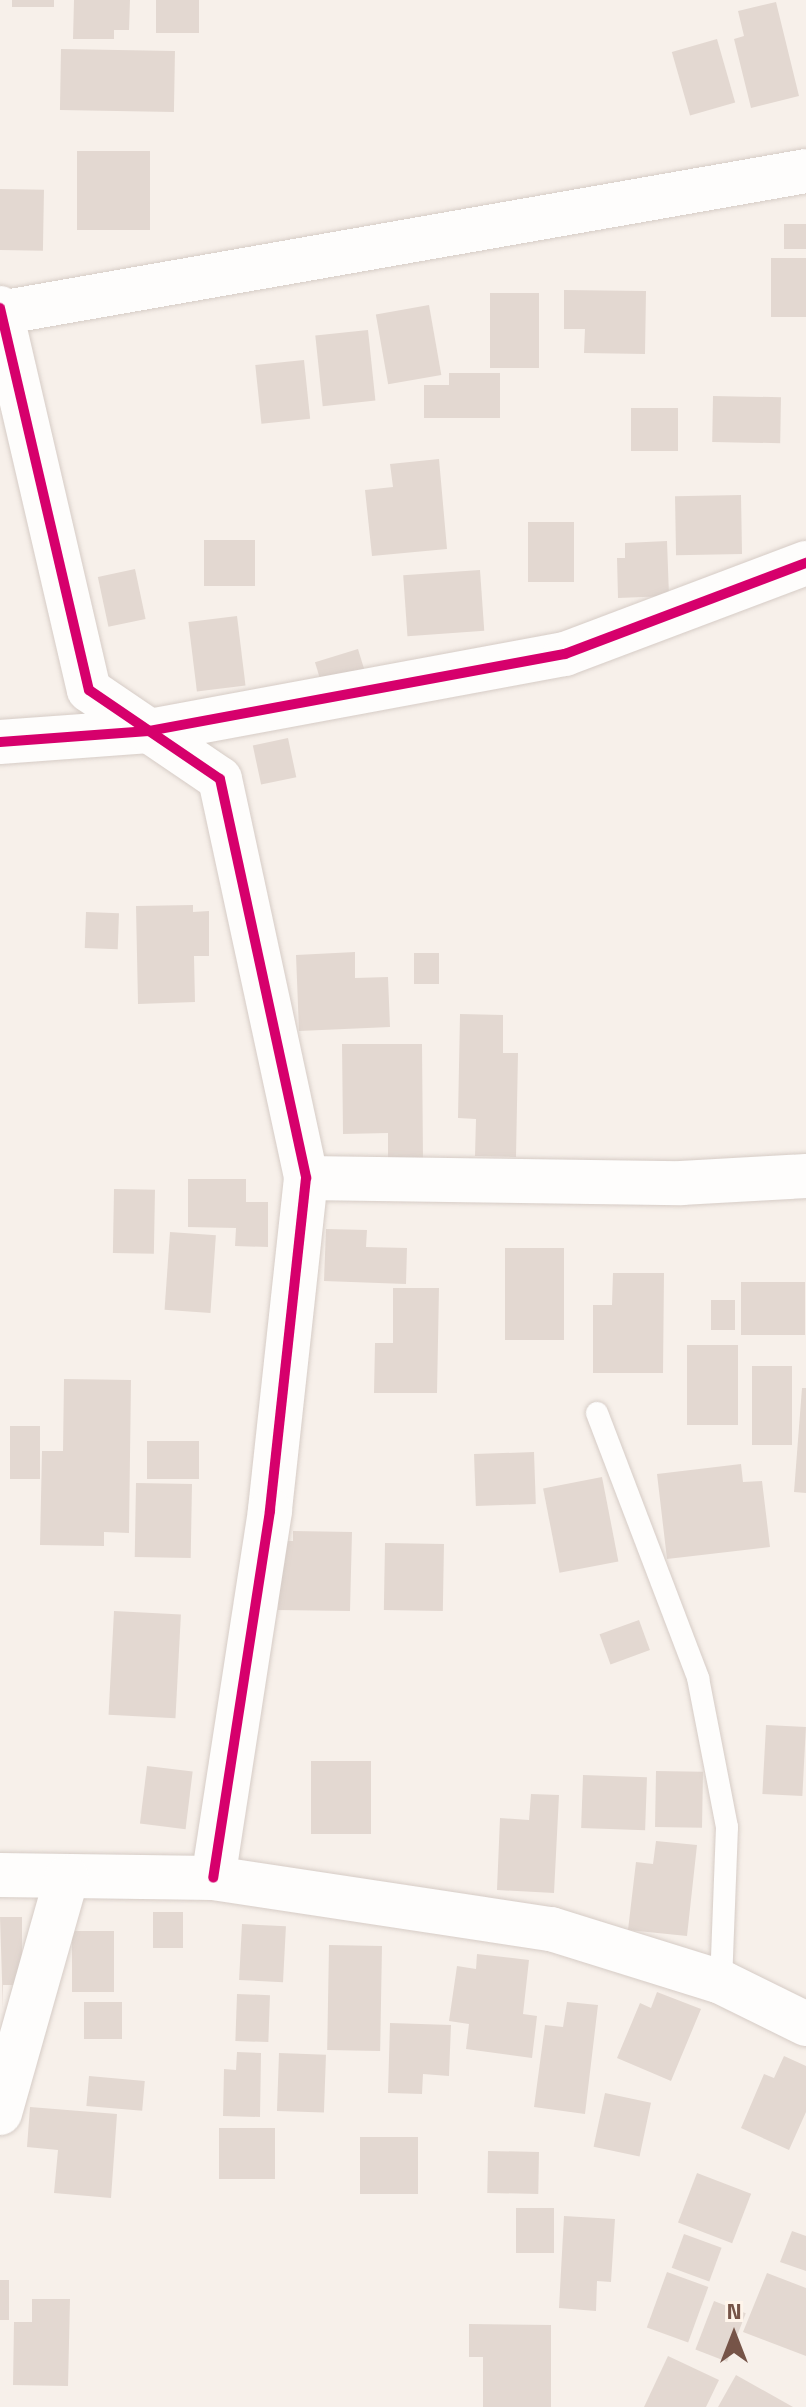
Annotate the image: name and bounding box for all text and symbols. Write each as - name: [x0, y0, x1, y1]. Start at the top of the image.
- text: N: [726, 2294, 742, 2328]
- north arrow: [694, 2295, 774, 2375]

